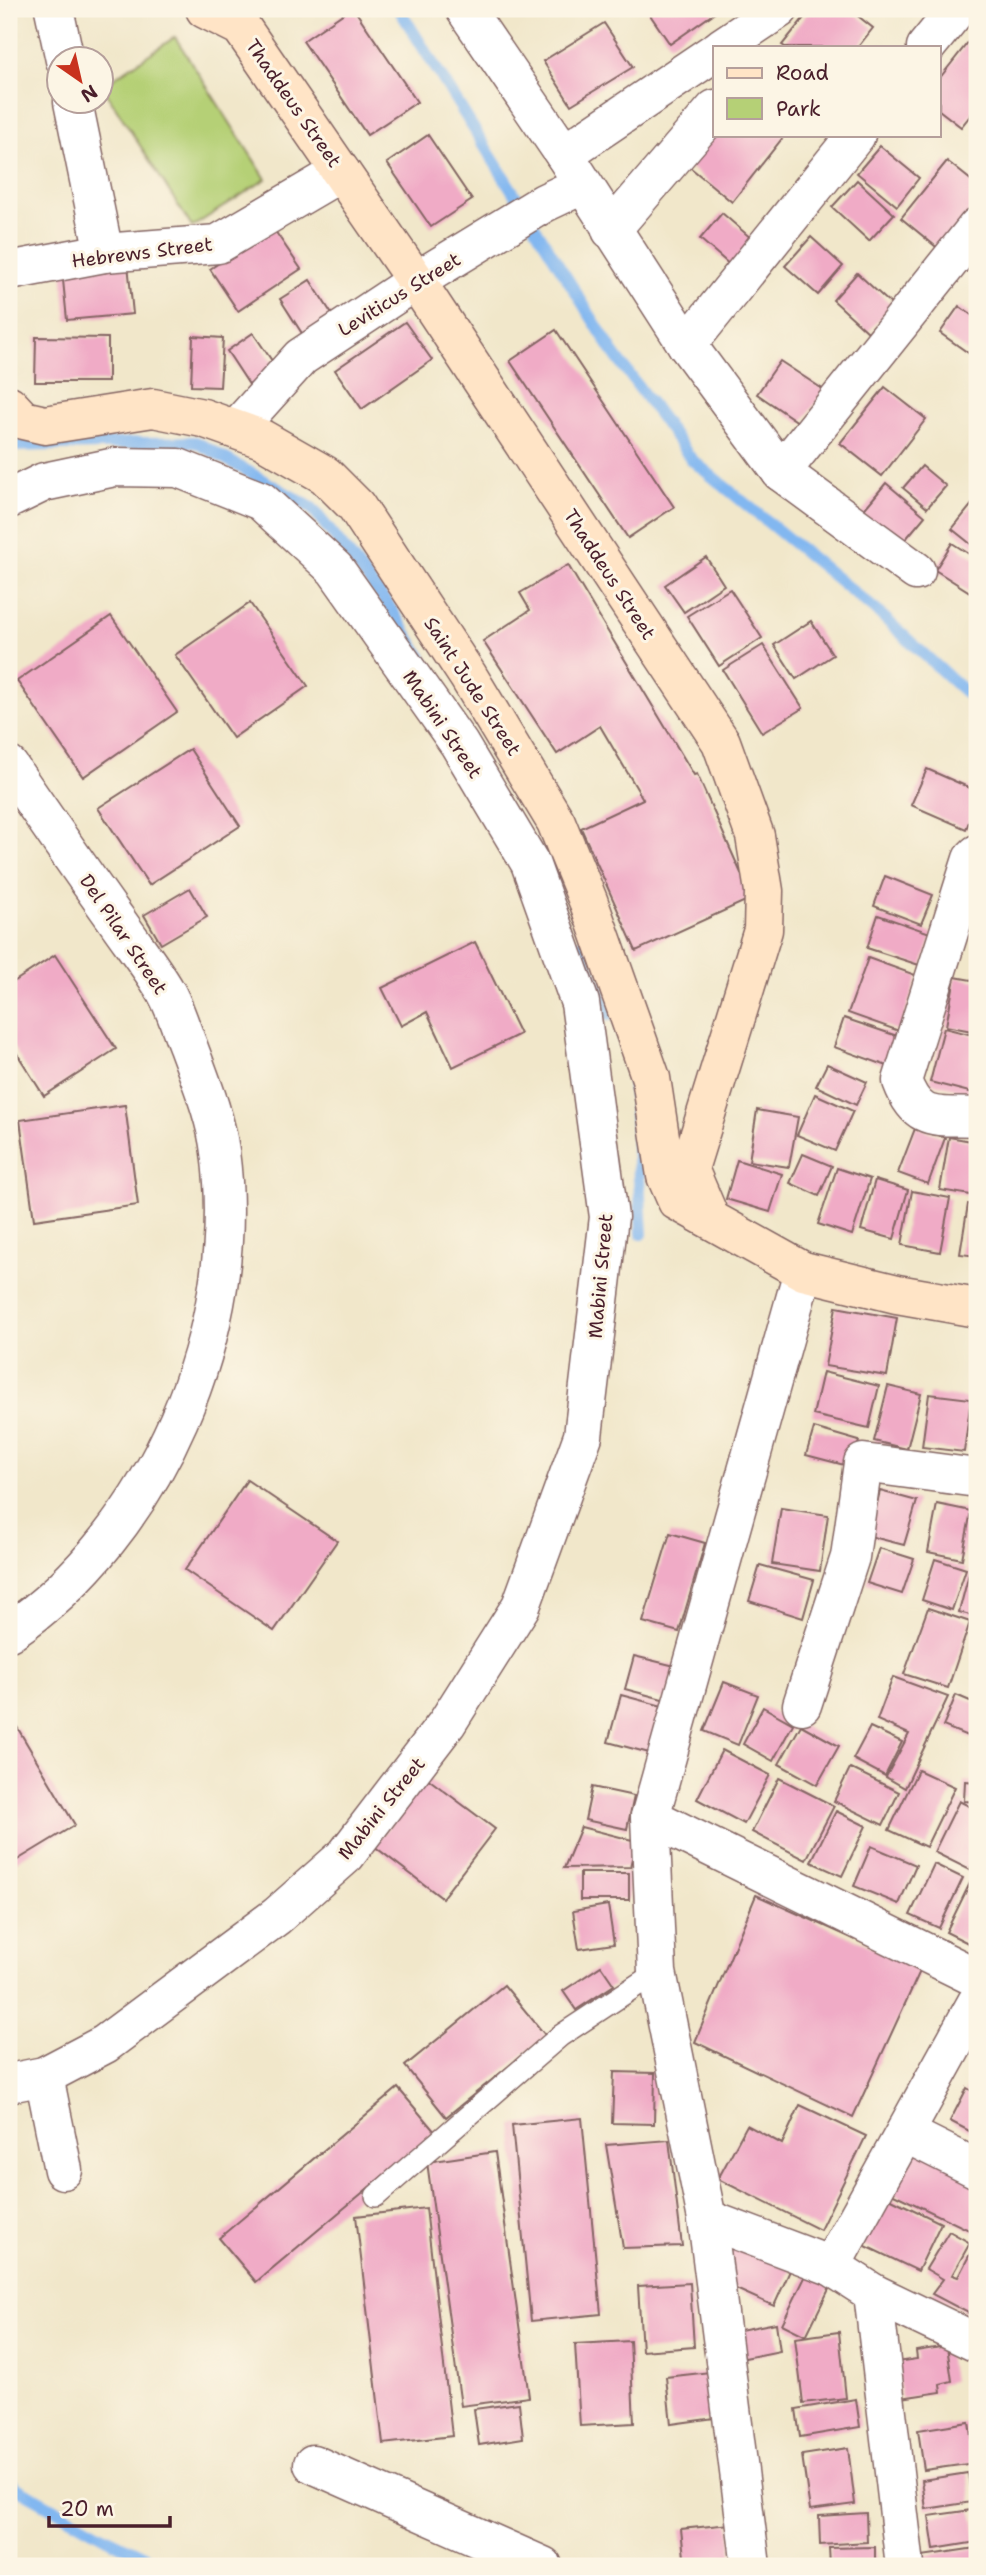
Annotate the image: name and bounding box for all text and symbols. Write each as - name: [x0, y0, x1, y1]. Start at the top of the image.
- street label: Thaddeus Street: [240, 34, 347, 172]
- north arrow: [46, 46, 116, 116]
- legend: [713, 46, 940, 136]
- text: Road: [776, 59, 829, 87]
- text: N: [76, 79, 102, 108]
- text: Park: [776, 95, 821, 123]
- street label: Hebrews Street: [70, 231, 214, 274]
- street label: Leviticus Street: [333, 247, 465, 342]
- street label: Thaddeus Street: [558, 504, 661, 644]
- street label: Saint Jude Street: [418, 612, 527, 760]
- street label: Mabini Street: [397, 665, 488, 783]
- street label: Del Pilar Street: [74, 869, 173, 999]
- street label: Mabini Street: [583, 1213, 618, 1340]
- street label: Mabini Street: [332, 1752, 431, 1865]
- scale bar: [49, 2484, 170, 2528]
- text: 20 m: [60, 2495, 114, 2523]

